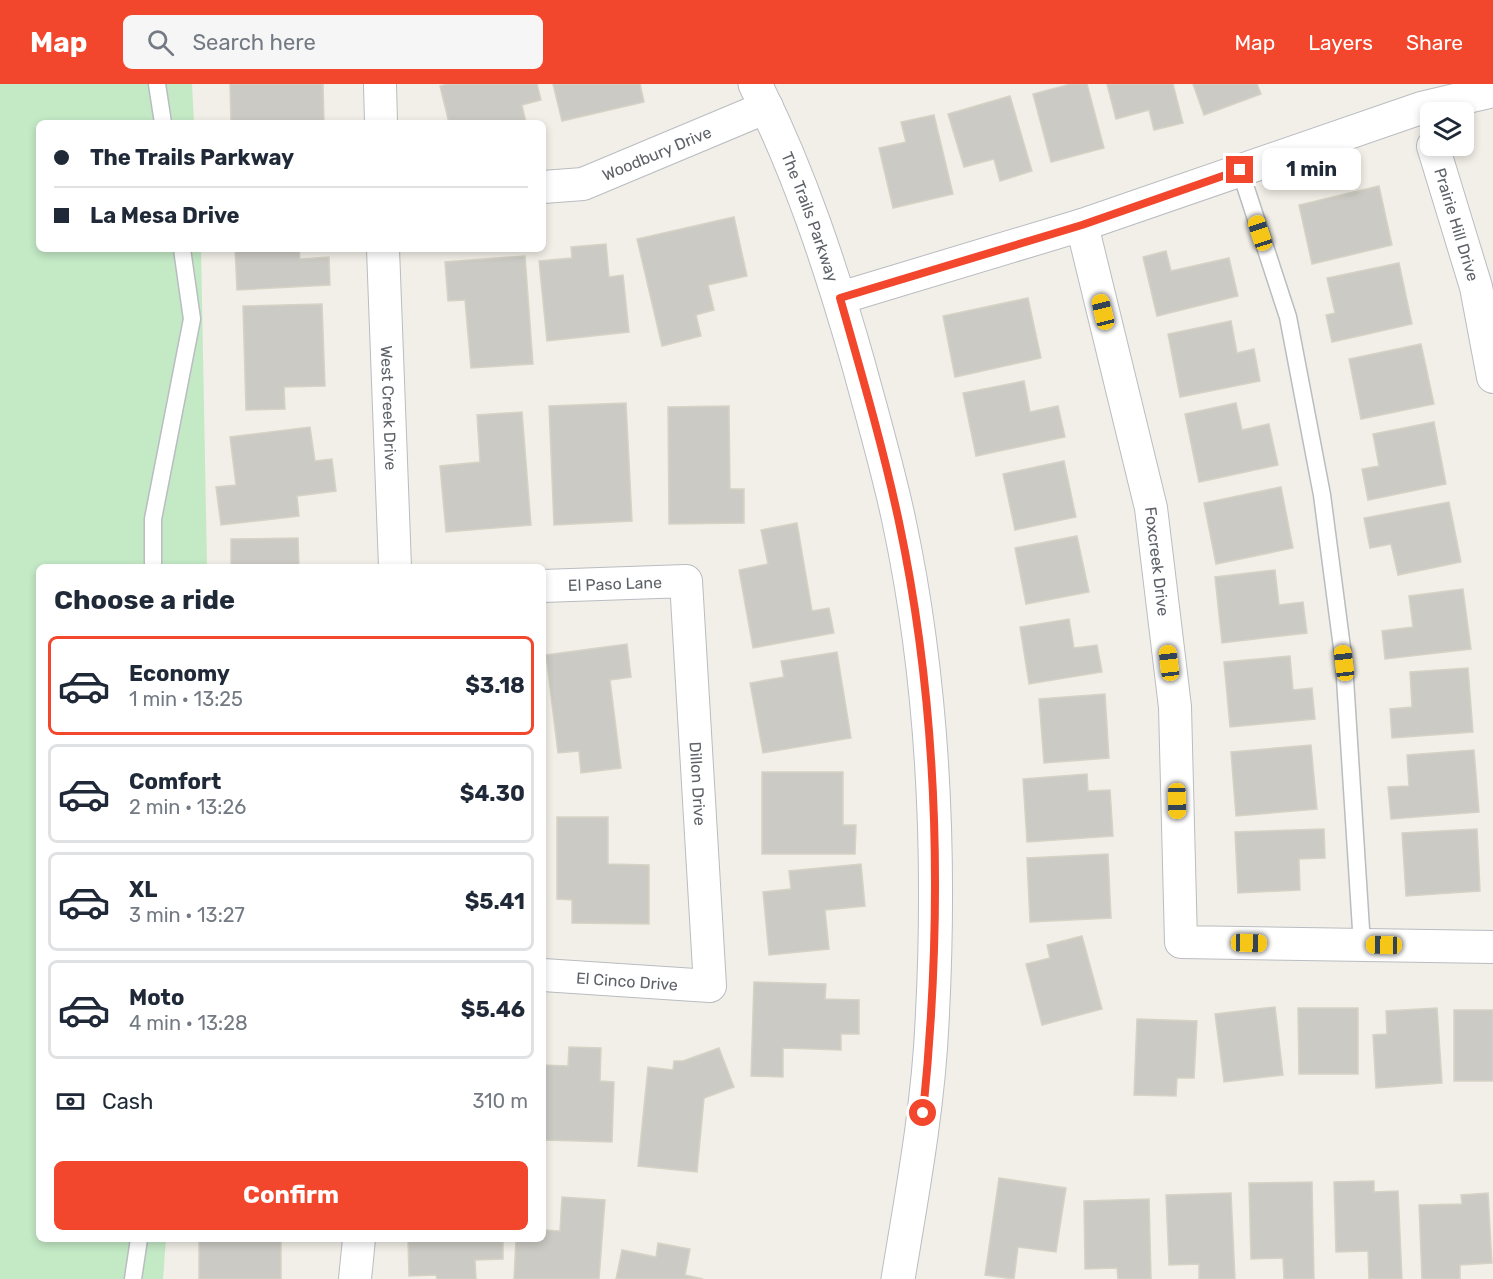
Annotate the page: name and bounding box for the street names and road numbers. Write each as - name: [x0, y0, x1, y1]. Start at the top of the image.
- street label: Woodbury Drive: [599, 122, 714, 185]
- street label: The Trails Parkway: [777, 149, 842, 285]
- street label: Prairie Hill Drive: [1430, 166, 1483, 284]
- street label: West Creek Drive: [377, 345, 400, 471]
- street label: Foxcreek Drive: [1141, 506, 1173, 617]
- street label: El Paso Lane: [568, 573, 662, 595]
- street label: Dillon Drive: [686, 741, 709, 826]
- street label: El Cinco Drive: [575, 968, 679, 995]

